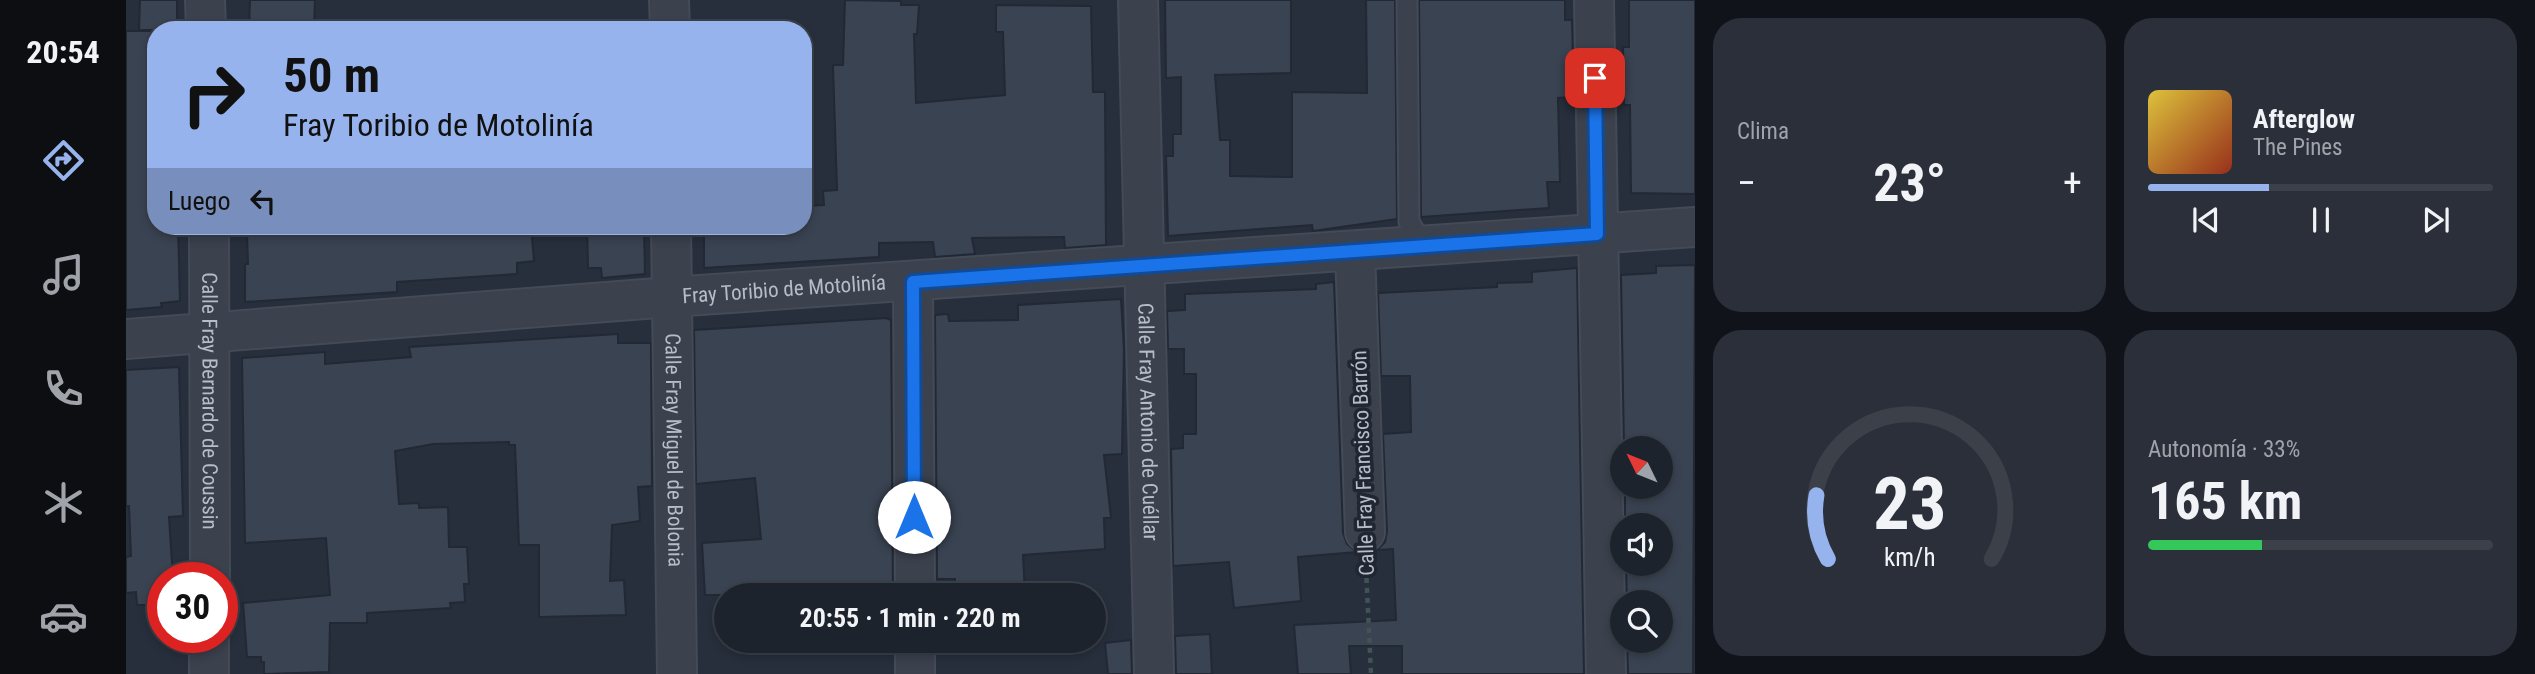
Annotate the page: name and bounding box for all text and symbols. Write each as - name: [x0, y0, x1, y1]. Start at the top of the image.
- text: 20:54: [26, 33, 100, 71]
- text: 50 m: [283, 47, 380, 104]
- pin: [1565, 48, 1625, 108]
- icon: right: [168, 49, 259, 140]
- icon: arrive: [1576, 59, 1614, 97]
- text: Afterglow: [2253, 104, 2355, 134]
- text: Fray Toribio de Motolinía: [283, 106, 594, 144]
- text: Clima: [1737, 118, 1789, 145]
- text: The Pines: [2253, 134, 2343, 161]
- icon: directions: [39, 136, 88, 185]
- text: 23°: [1873, 153, 1946, 214]
- text: −: [1737, 161, 1756, 205]
- text: +: [2063, 161, 2082, 205]
- icon: left: [244, 182, 282, 220]
- text: Luego: [168, 186, 230, 216]
- icon: previous: [2187, 201, 2225, 239]
- icon: pause: [2302, 201, 2340, 239]
- icon: next: [2417, 201, 2455, 239]
- icon: music: [39, 250, 88, 299]
- street label: Fray Toribio de Motolinía: [681, 270, 887, 308]
- street label: Calle Fray Bernardo de Coussin: [197, 272, 222, 530]
- street label: Calle Fray Antonio de Cuéllar: [1133, 303, 1163, 541]
- street label: Calle Fray Miguel de Bolonia: [660, 333, 688, 567]
- street label: Calle Fray Francisco Barrón: [1347, 350, 1379, 576]
- icon: phone: [39, 364, 88, 413]
- north arrow: [1610, 436, 1673, 499]
- map controls: [1610, 436, 1673, 653]
- text: Autonomía · 33%: [2148, 436, 2300, 463]
- text: 23: [1873, 461, 1946, 547]
- text: 165 km: [2148, 471, 2302, 532]
- icon: climate: [39, 478, 88, 527]
- position arrow: [877, 480, 951, 554]
- button: sound: [1610, 513, 1673, 576]
- text: km/h: [1884, 543, 1935, 572]
- speed limit sign: 30: [147, 562, 238, 653]
- button: search: [1610, 590, 1673, 653]
- icon: car: [39, 592, 88, 641]
- text: 20:55 · 1 min · 220 m: [800, 603, 1020, 633]

